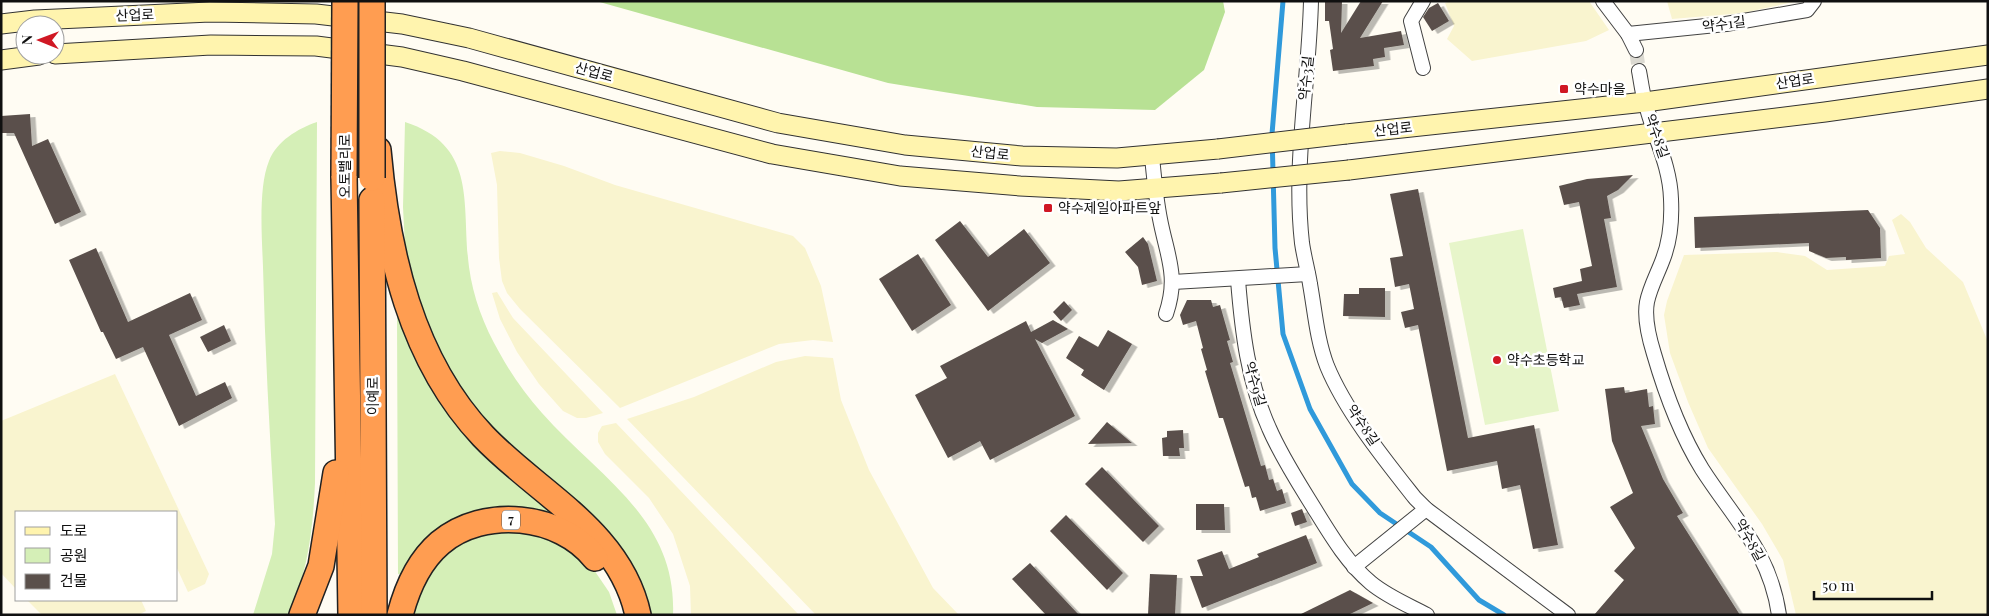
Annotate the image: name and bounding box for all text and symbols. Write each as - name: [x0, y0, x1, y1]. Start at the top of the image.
- street label: 산업로: [115, 4, 155, 25]
- street label: 약수1길: [1701, 11, 1747, 36]
- north arrow: [15, 15, 65, 65]
- text: N: [17, 35, 36, 45]
- street label: 약수3길: [1294, 55, 1317, 101]
- street label: 산업로: [573, 57, 615, 86]
- street label: 산업로: [1774, 68, 1816, 93]
- place label: 약수마을: [1574, 79, 1626, 98]
- marker: 약수마을: [1558, 83, 1570, 95]
- street label: 약수8길: [1641, 111, 1674, 161]
- street label: 산업로: [1373, 117, 1413, 140]
- street label: 오토밸리로: [335, 134, 354, 198]
- street label: 산업로: [970, 141, 1010, 164]
- place label: 약수제일아파트앞: [1058, 198, 1161, 217]
- marker: 약수제일아파트앞: [1042, 202, 1054, 214]
- place label: 약수초등학교: [1507, 350, 1584, 369]
- marker: 약수초등학교: [1491, 354, 1503, 366]
- street label: 약수9길: [1240, 359, 1271, 408]
- street label: 이예로: [363, 377, 382, 415]
- street label: 약수8길: [1343, 400, 1384, 449]
- road number: 7: [502, 510, 520, 530]
- legend: [15, 511, 178, 601]
- street label: 약수8길: [1731, 515, 1770, 564]
- text: 도로: [60, 520, 88, 540]
- text: 공원: [60, 545, 88, 565]
- scale bar: [1814, 568, 1932, 600]
- text: 건물: [60, 570, 88, 590]
- text: 50 m: [1822, 575, 1855, 595]

